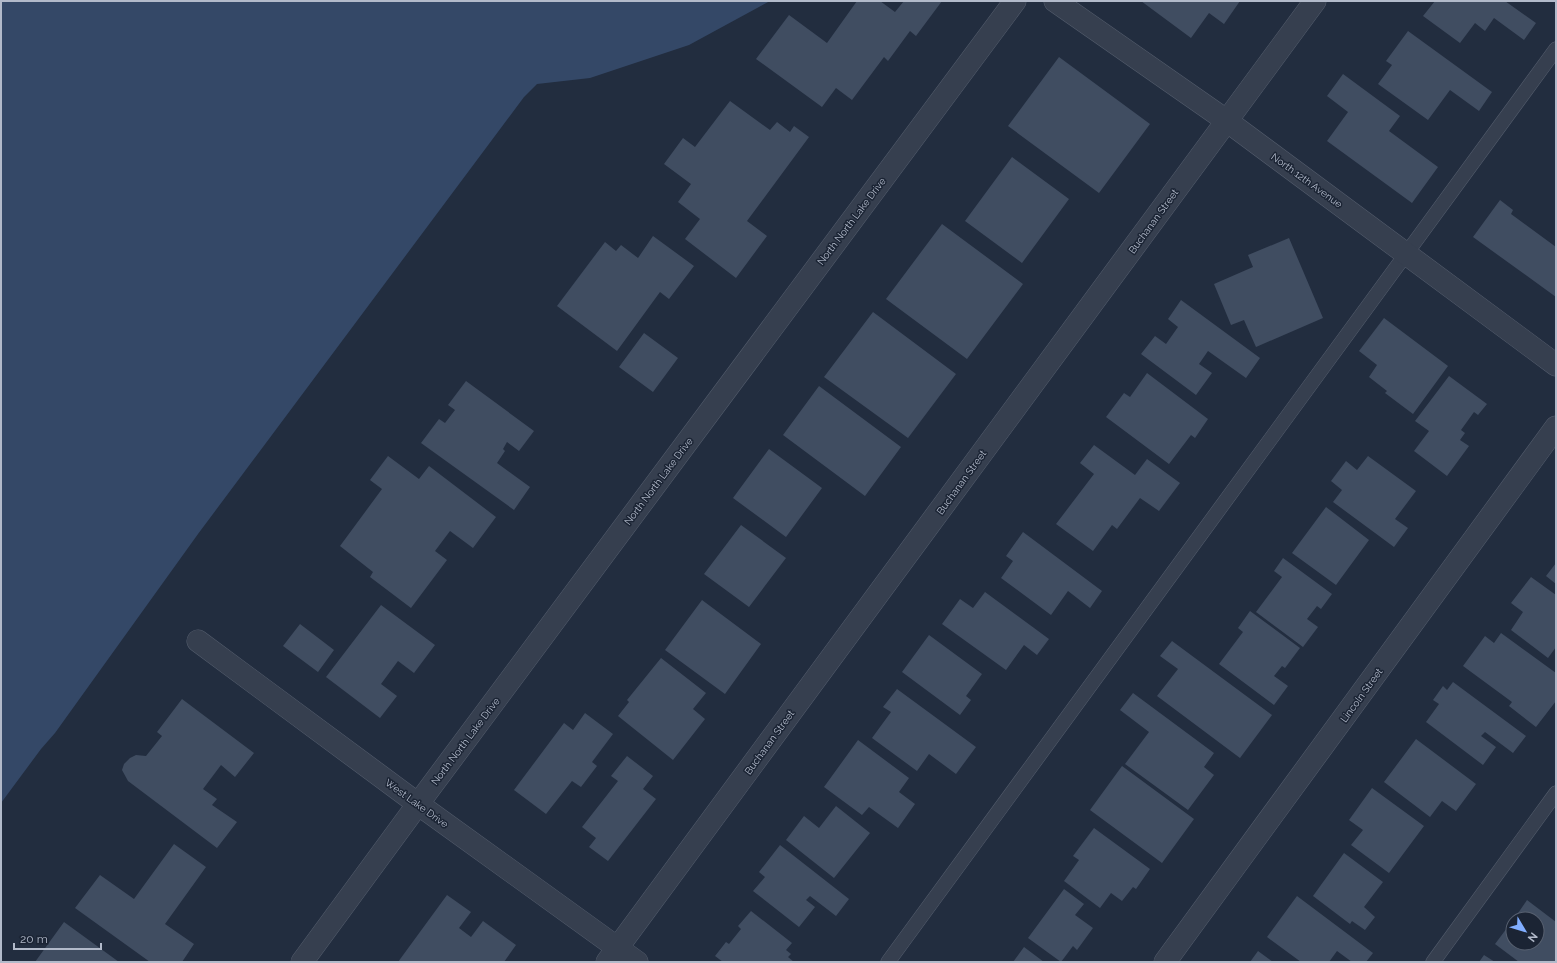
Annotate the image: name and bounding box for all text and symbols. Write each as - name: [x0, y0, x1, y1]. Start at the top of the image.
- street label: North 12th Avenue: [1269, 151, 1344, 210]
- street label: North North Lake Drive: [815, 175, 888, 267]
- street label: Buchanan Street: [1126, 186, 1181, 256]
- street label: North North Lake Drive: [622, 435, 695, 527]
- street label: Buchanan Street: [934, 447, 989, 517]
- street label: Lincoln Street: [1338, 666, 1385, 724]
- street label: North North Lake Drive: [429, 695, 502, 787]
- street label: Buchanan Street: [742, 707, 797, 777]
- street label: West Lake Drive: [383, 777, 450, 830]
- north arrow: [1505, 911, 1545, 951]
- scale bar: [14, 925, 101, 951]
- text: N: [1525, 930, 1540, 944]
- text: 20 m: [20, 932, 48, 946]

